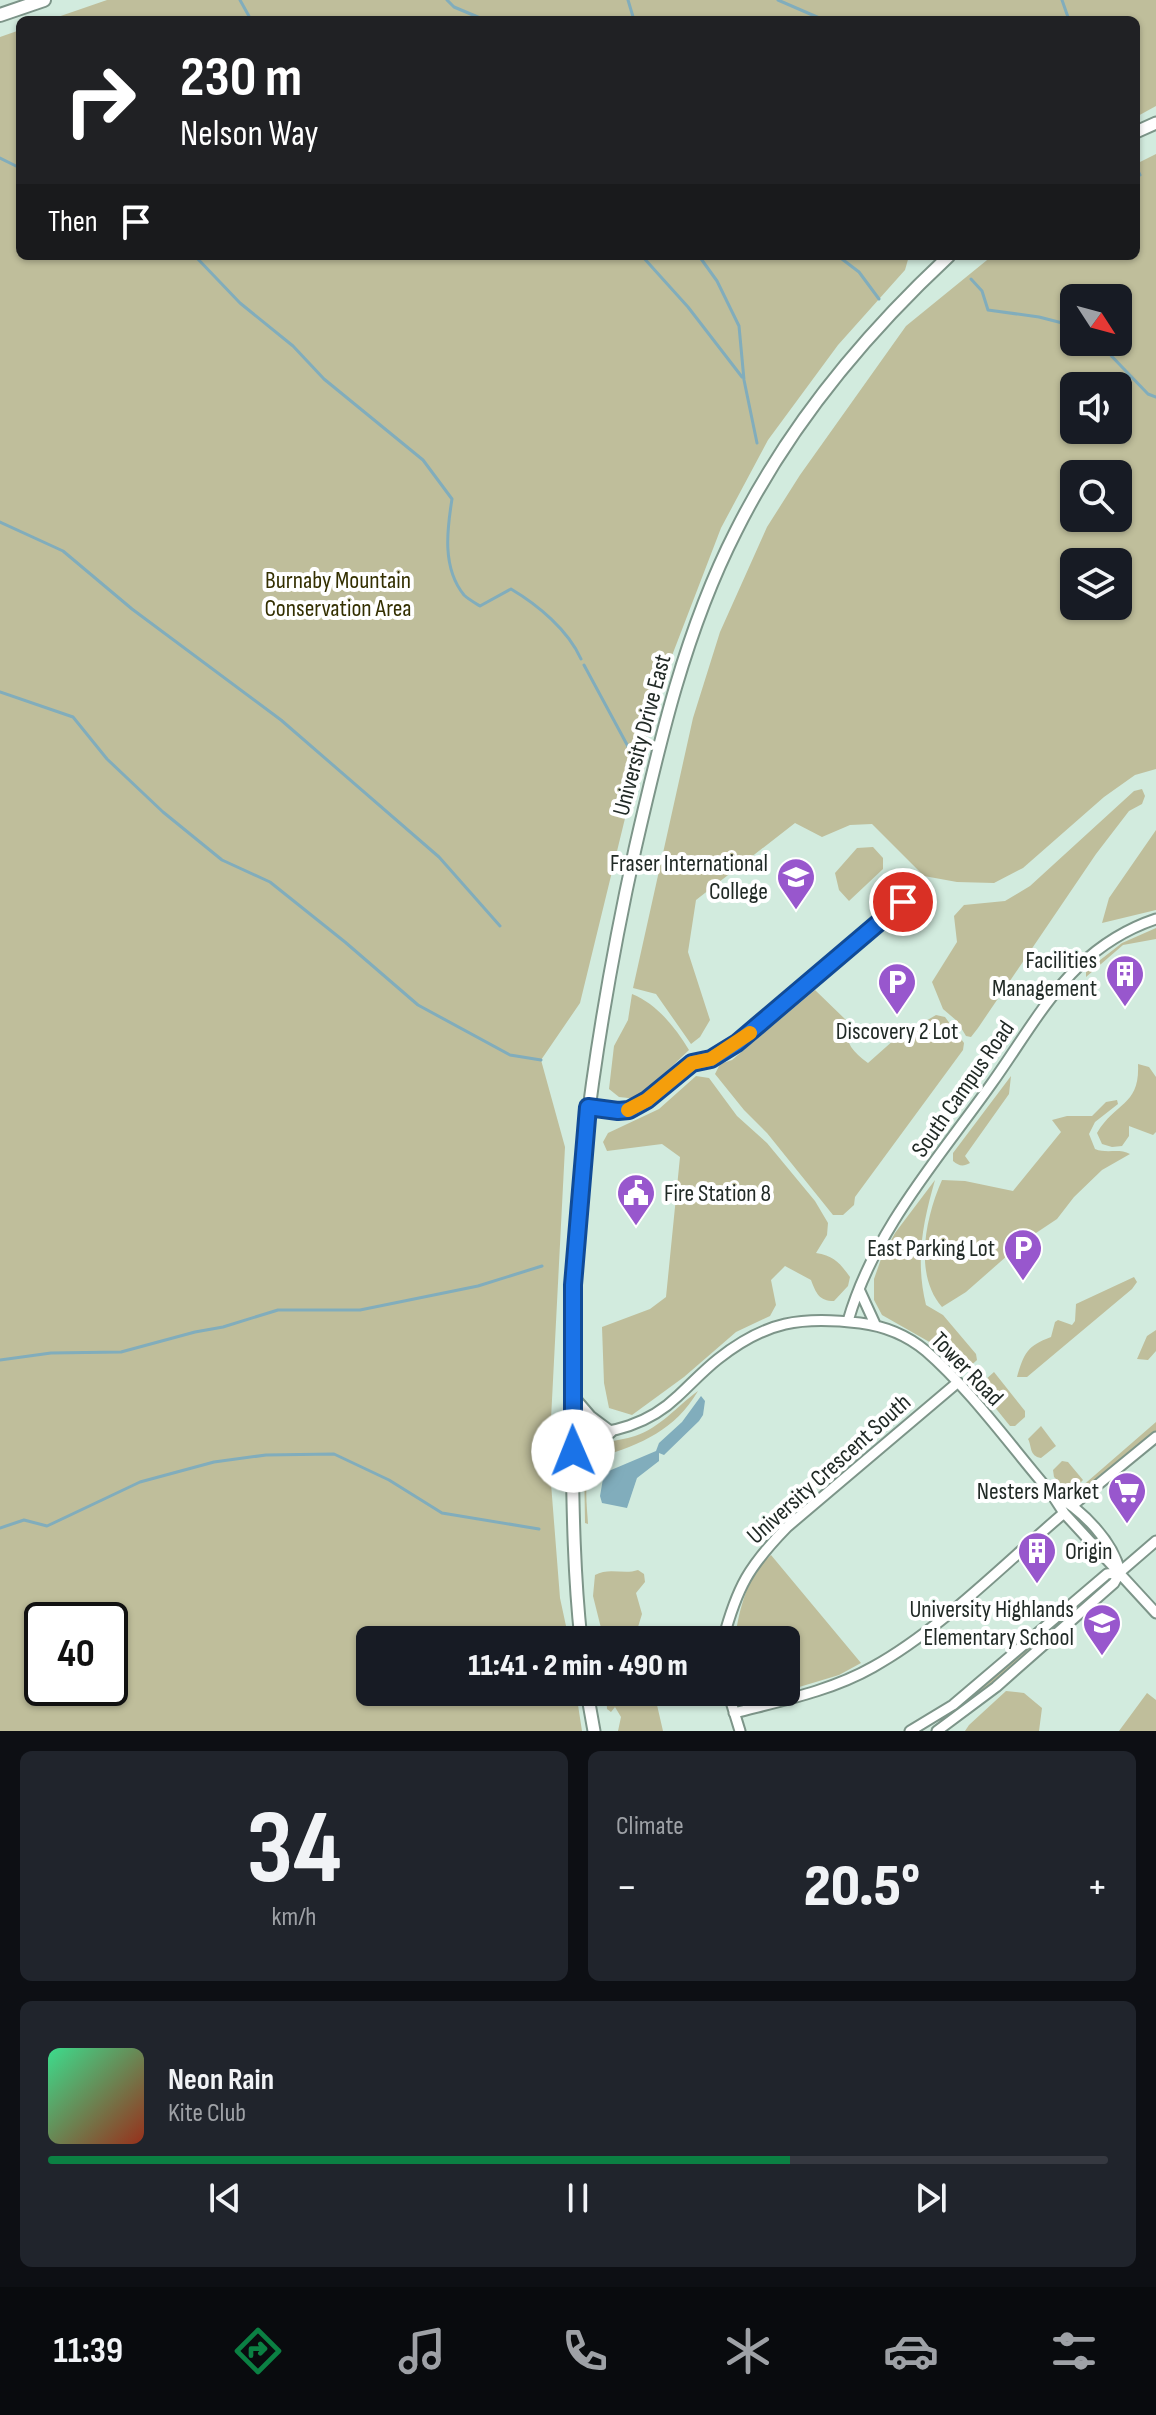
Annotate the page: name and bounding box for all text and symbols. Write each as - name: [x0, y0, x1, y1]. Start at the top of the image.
- text: 230 m: [180, 45, 302, 112]
- icon: right: [48, 48, 152, 152]
- text: Nelson Way: [180, 113, 319, 156]
- icon: arrive: [114, 200, 158, 244]
- text: Then: [48, 204, 98, 240]
- north arrow: [1060, 284, 1132, 356]
- map controls: [1060, 284, 1132, 620]
- button: sound: [1060, 372, 1132, 444]
- button: search: [1060, 460, 1132, 532]
- button: layers: [1060, 548, 1132, 620]
- park label: Burnaby Mountain Conservation Area: [264, 566, 412, 623]
- street label: University Drive East: [607, 651, 677, 819]
- place label: Fraser International College: [610, 849, 768, 906]
- school or university icon: Fraser International College: [775, 856, 817, 911]
- pin: [869, 868, 937, 936]
- icon: arrive: [881, 880, 925, 924]
- place label: Facilities Management: [992, 946, 1097, 1003]
- building icon: Facilities Management: [1104, 953, 1146, 1008]
- parking icon: Discovery 2 Lot: [876, 961, 918, 1016]
- street label: South Campus Road: [905, 1015, 1021, 1163]
- place label: Discovery 2 Lot: [836, 1017, 958, 1046]
- public building icon: Fire Station 8: [615, 1172, 657, 1227]
- place label: Fire Station 8: [664, 1179, 771, 1208]
- parking icon: East Parking Lot: [1002, 1227, 1044, 1282]
- place label: East Parking Lot: [867, 1234, 995, 1263]
- street label: Tower Road: [925, 1326, 1009, 1412]
- street label: University Crescent South: [741, 1388, 917, 1550]
- position arrow: [531, 1409, 615, 1493]
- supermarket icon: Nesters Market: [1106, 1470, 1148, 1525]
- place label: Nesters Market: [977, 1477, 1099, 1506]
- building icon: Origin: [1016, 1530, 1058, 1585]
- place label: Origin: [1065, 1537, 1113, 1566]
- place label: University Highlands Elementary School: [909, 1595, 1074, 1652]
- speed limit sign: 40: [24, 1602, 128, 1706]
- school or university icon: University Highlands Elementary School: [1081, 1602, 1123, 1657]
- text: 11:41 · 2 min · 490 m: [468, 1648, 688, 1684]
- text: 34: [246, 1787, 342, 1912]
- text: Climate: [616, 1811, 684, 1842]
- text: 20.5°: [804, 1851, 920, 1923]
- text: −: [616, 1861, 638, 1914]
- text: +: [1086, 1861, 1108, 1914]
- text: km/h: [272, 1902, 316, 1933]
- text: Neon Rain: [168, 2062, 274, 2098]
- text: Kite Club: [168, 2098, 246, 2129]
- icon: previous: [203, 2176, 247, 2220]
- icon: pause: [556, 2176, 600, 2220]
- icon: next: [909, 2176, 953, 2220]
- icon: directions: [230, 2323, 286, 2379]
- icon: music: [394, 2323, 450, 2379]
- icon: phone: [557, 2323, 613, 2379]
- icon: climate: [720, 2323, 776, 2379]
- icon: car: [883, 2323, 939, 2379]
- icon: filters: [1046, 2323, 1102, 2379]
- text: 11:39: [54, 2330, 123, 2373]

